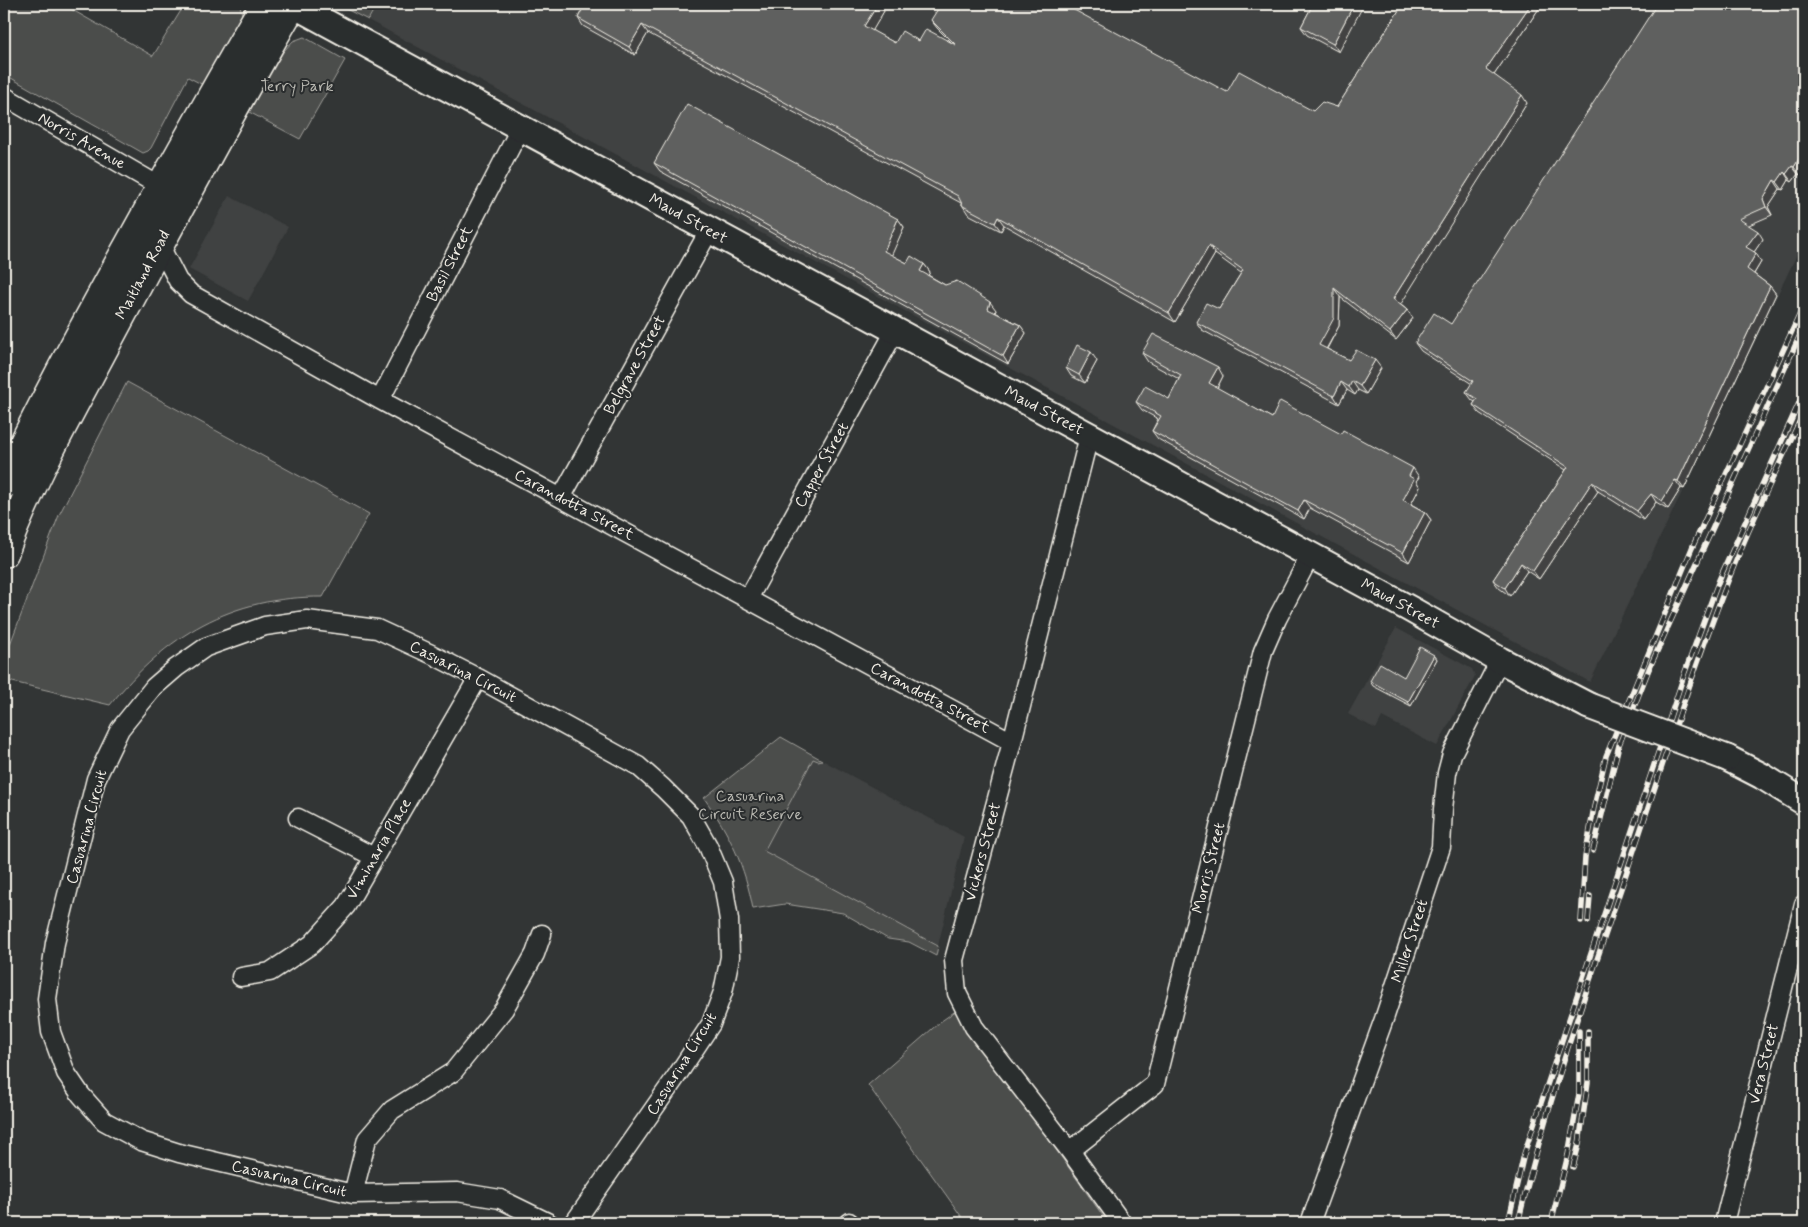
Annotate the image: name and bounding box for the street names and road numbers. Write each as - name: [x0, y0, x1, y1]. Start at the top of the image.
- street label: Norris Avenue: [34, 107, 130, 175]
- street label: Maud Street: [645, 189, 731, 249]
- street label: Basil Street: [422, 222, 478, 306]
- street label: Maitland Road: [111, 227, 175, 323]
- street label: Belgrave Street: [599, 311, 672, 419]
- street label: Maud Street: [1001, 381, 1088, 441]
- street label: Capper Street: [790, 419, 854, 511]
- street label: Carandotta Street: [510, 465, 638, 546]
- street label: Maud Street: [1357, 574, 1443, 634]
- street label: Casuarina Circuit: [406, 636, 520, 708]
- street label: Carandotta Street: [866, 658, 994, 739]
- street label: Casuarina Circuit: [62, 767, 112, 887]
- street label: Viminaria Place: [341, 794, 417, 904]
- street label: Vickers Street: [960, 800, 1006, 904]
- street label: Morris Street: [1188, 820, 1230, 916]
- street label: Miller Street: [1387, 897, 1433, 985]
- street label: Casuarina Circuit: [642, 1009, 722, 1119]
- street label: Vera Street: [1744, 1021, 1784, 1106]
- street label: Casuarina Circuit: [229, 1156, 349, 1202]

